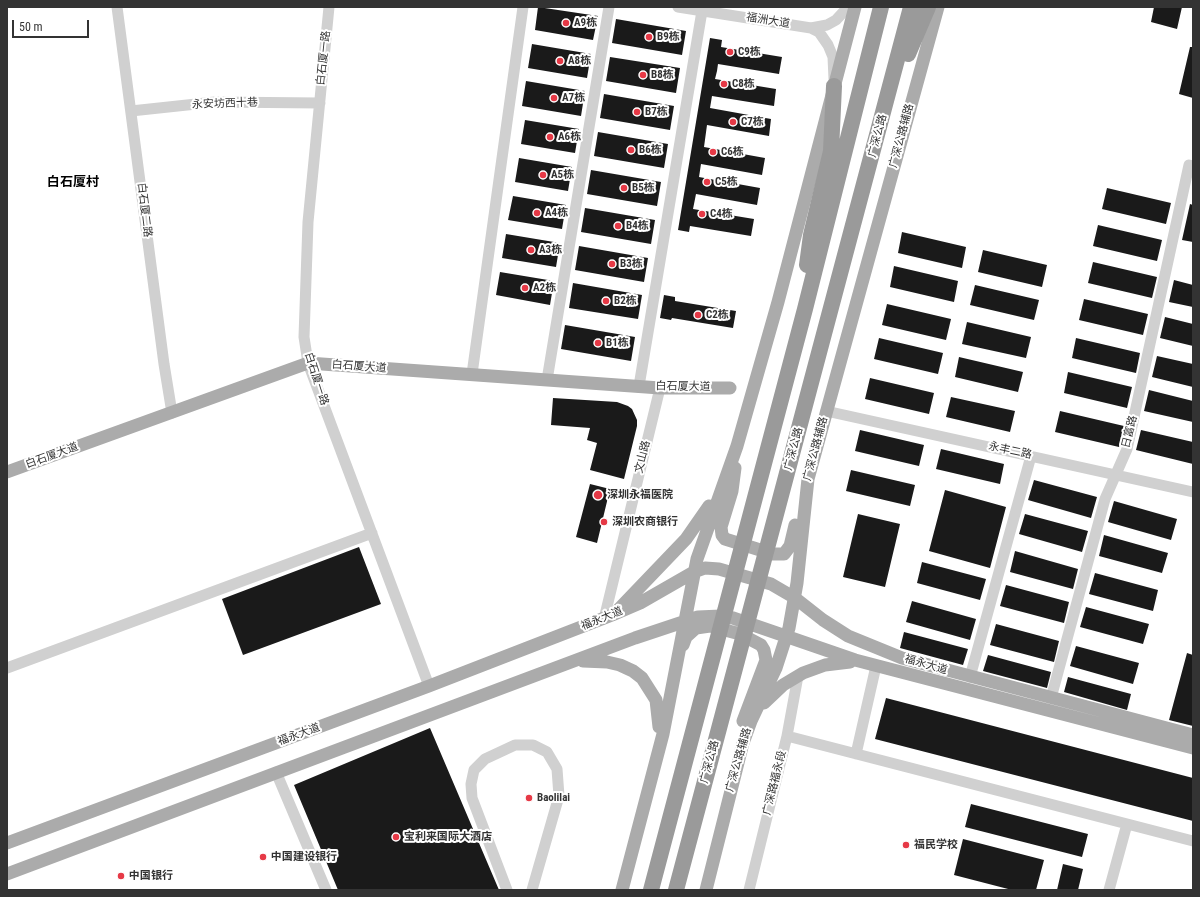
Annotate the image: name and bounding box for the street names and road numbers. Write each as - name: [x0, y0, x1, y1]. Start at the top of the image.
- street label: 福洲大道: [745, 11, 791, 31]
- street label: 白石厦一路: [315, 30, 333, 86]
- street label: 永安坊西十巷: [192, 96, 258, 112]
- street label: 广深公路辅路: [887, 102, 917, 170]
- street label: 广深公路: [866, 113, 890, 159]
- street label: 白石厦二路: [134, 182, 154, 238]
- street label: 白石厦一路: [301, 351, 331, 407]
- street label: 白石厦大道: [331, 358, 387, 376]
- street label: 白石厦大道: [655, 380, 711, 394]
- street label: 日富路: [1120, 414, 1140, 450]
- street label: 广深公路辅路: [801, 415, 831, 483]
- street label: 广深公路: [782, 426, 806, 472]
- street label: 文山路: [633, 439, 653, 475]
- street label: 白石厦大道: [24, 440, 80, 472]
- street label: 永丰二路: [987, 440, 1033, 462]
- street label: 福永大道: [579, 605, 625, 633]
- street label: 福永大道: [903, 653, 949, 677]
- street label: 福永大道: [276, 721, 322, 749]
- street label: 广深公路辅路: [724, 726, 754, 794]
- street label: 广深公路: [698, 739, 722, 785]
- street label: 广深路福永段: [761, 749, 789, 817]

